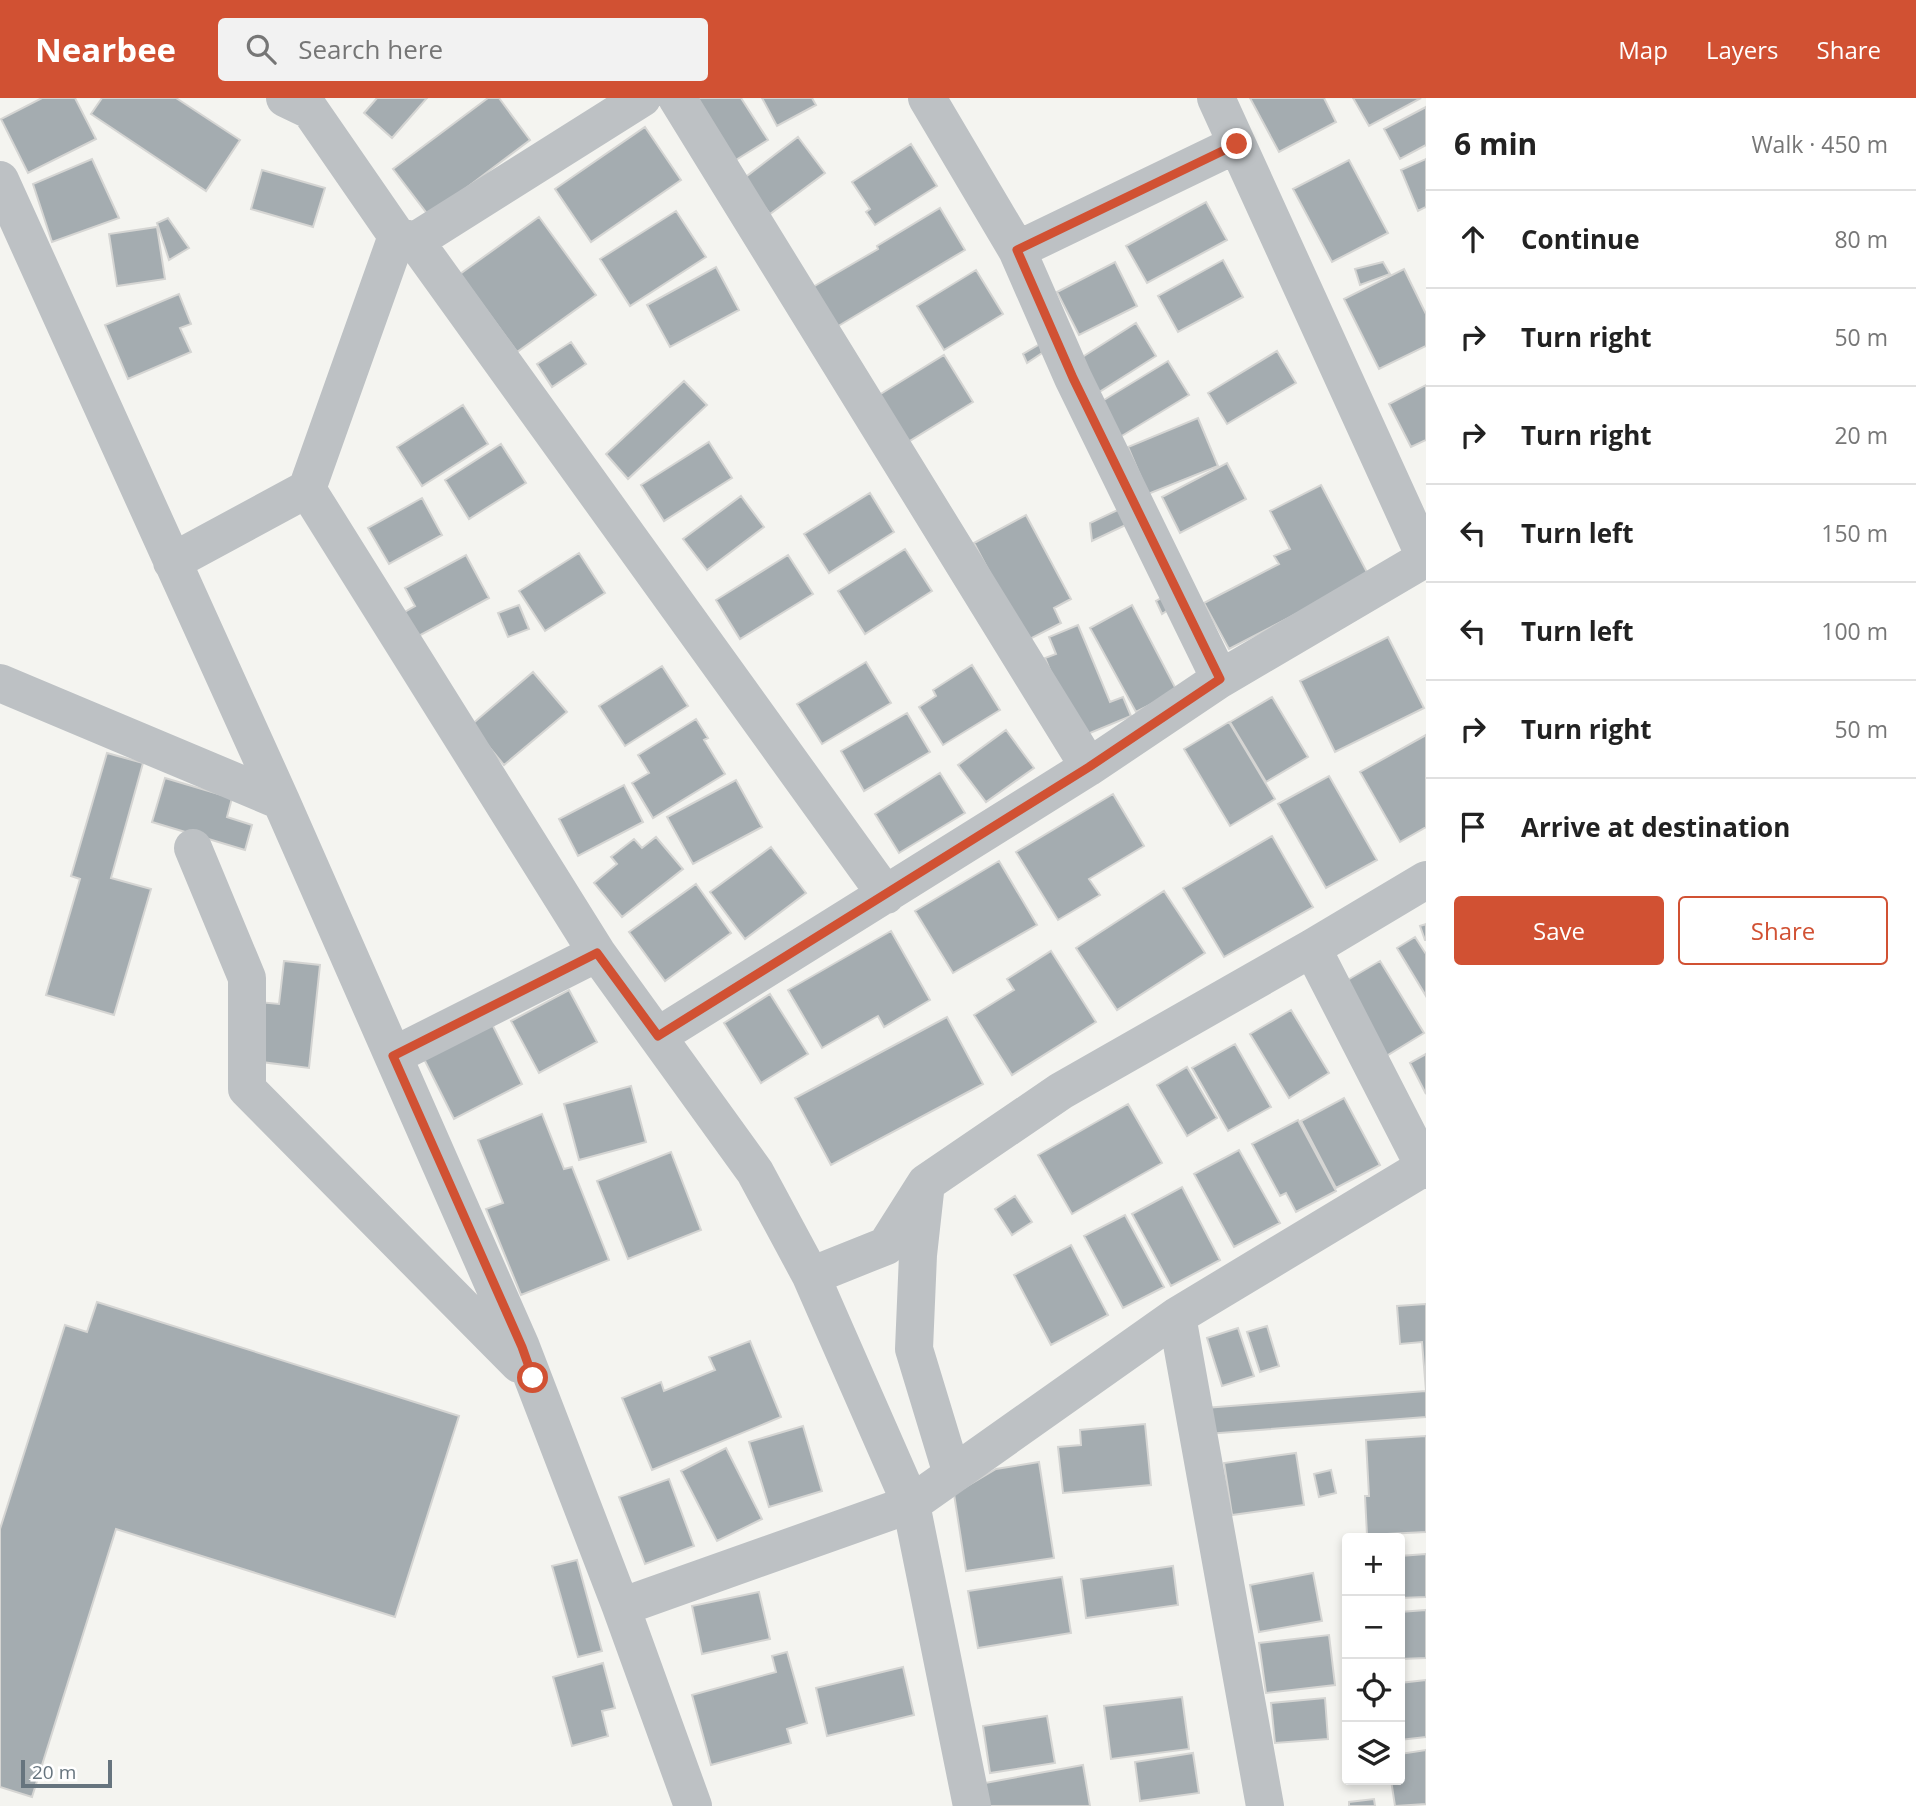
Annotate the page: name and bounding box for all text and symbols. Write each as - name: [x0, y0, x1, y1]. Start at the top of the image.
- search box: [218, 18, 708, 81]
- text: Nearbee: [35, 27, 176, 72]
- icon: search: [242, 30, 280, 68]
- text: Search here: [298, 31, 443, 67]
- text: Map: [1618, 33, 1668, 66]
- text: Layers: [1706, 33, 1779, 66]
- text: Share: [1817, 33, 1881, 66]
- text: 6 min: [1454, 123, 1537, 164]
- route end: [1221, 128, 1252, 159]
- text: Walk · 450 m: [1751, 128, 1888, 160]
- icon: ahead: [1454, 220, 1492, 258]
- text: Continue: [1521, 221, 1640, 257]
- text: 80 m: [1834, 223, 1888, 255]
- icon: right: [1454, 318, 1492, 356]
- text: Turn right: [1521, 319, 1652, 355]
- text: 50 m: [1834, 321, 1888, 353]
- icon: right: [1454, 416, 1492, 454]
- text: Turn right: [1521, 417, 1652, 453]
- text: 20 m: [1834, 419, 1888, 451]
- icon: left: [1454, 514, 1492, 552]
- text: Turn left: [1521, 515, 1633, 551]
- text: 150 m: [1821, 517, 1888, 549]
- icon: left: [1454, 612, 1492, 650]
- text: Turn left: [1521, 613, 1633, 649]
- text: 100 m: [1821, 615, 1888, 647]
- icon: right: [1454, 710, 1492, 748]
- text: Turn right: [1521, 711, 1652, 747]
- text: 50 m: [1834, 713, 1888, 745]
- icon: arrive: [1454, 808, 1492, 846]
- text: Arrive at destination: [1521, 809, 1790, 845]
- button: Save: [1454, 896, 1664, 965]
- button: Share: [1678, 896, 1888, 965]
- route start: [517, 1362, 548, 1393]
- map controls: [1342, 1533, 1405, 1785]
- button: +: [1342, 1533, 1405, 1596]
- button: −: [1342, 1596, 1405, 1659]
- button: locate: [1342, 1659, 1405, 1722]
- button: layers: [1342, 1722, 1405, 1785]
- scale bar: [21, 1757, 112, 1789]
- text: 20 m: [32, 1759, 76, 1785]

